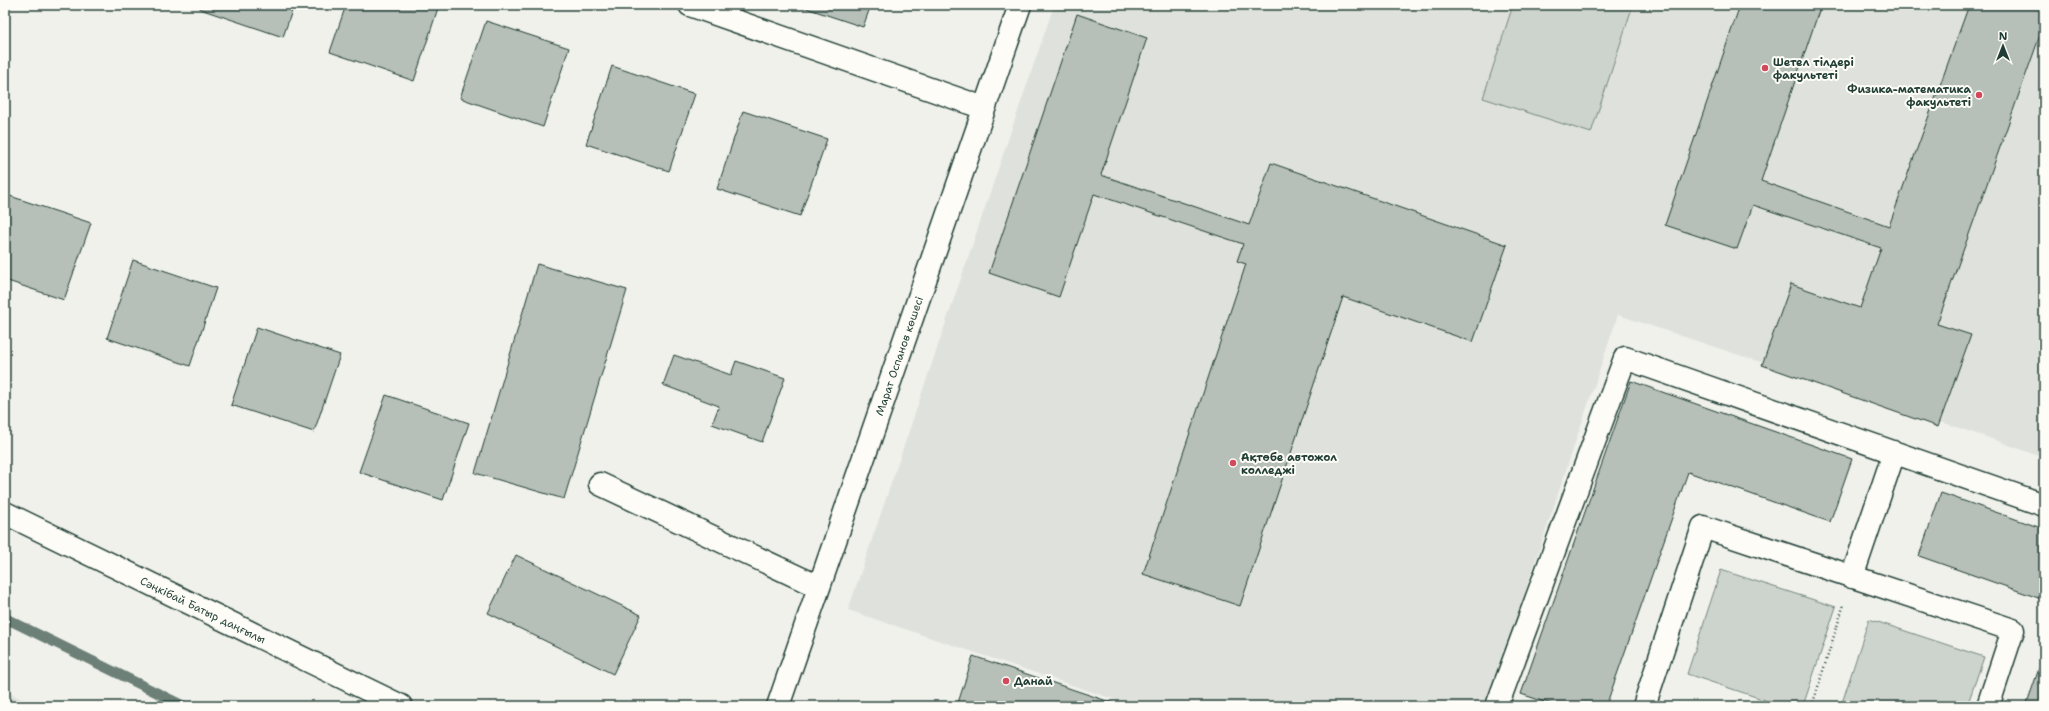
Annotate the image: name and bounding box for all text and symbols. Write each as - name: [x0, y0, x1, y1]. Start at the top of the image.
- north arrow: [1983, 26, 2023, 66]
- text: N: [1999, 29, 2008, 44]
- place label: Шетел тілдері факультеті: [1773, 55, 1854, 83]
- marker: Шетел тілдері факультеті: [1760, 63, 1770, 73]
- place label: Физика-математика факультеті: [1847, 82, 1971, 110]
- marker: Физика-математика факультеті: [1974, 90, 1984, 100]
- street label: Марат Оспанов көшесі: [872, 295, 927, 418]
- place label: Ақтөбе автожол колледжі: [1241, 450, 1337, 478]
- marker: Ақтөбе автожол колледжі: [1228, 458, 1238, 468]
- street label: Сәңкібай Батыр даңғылы: [137, 573, 268, 647]
- place label: Данай: [1014, 674, 1053, 689]
- marker: Данай: [1001, 676, 1011, 686]

